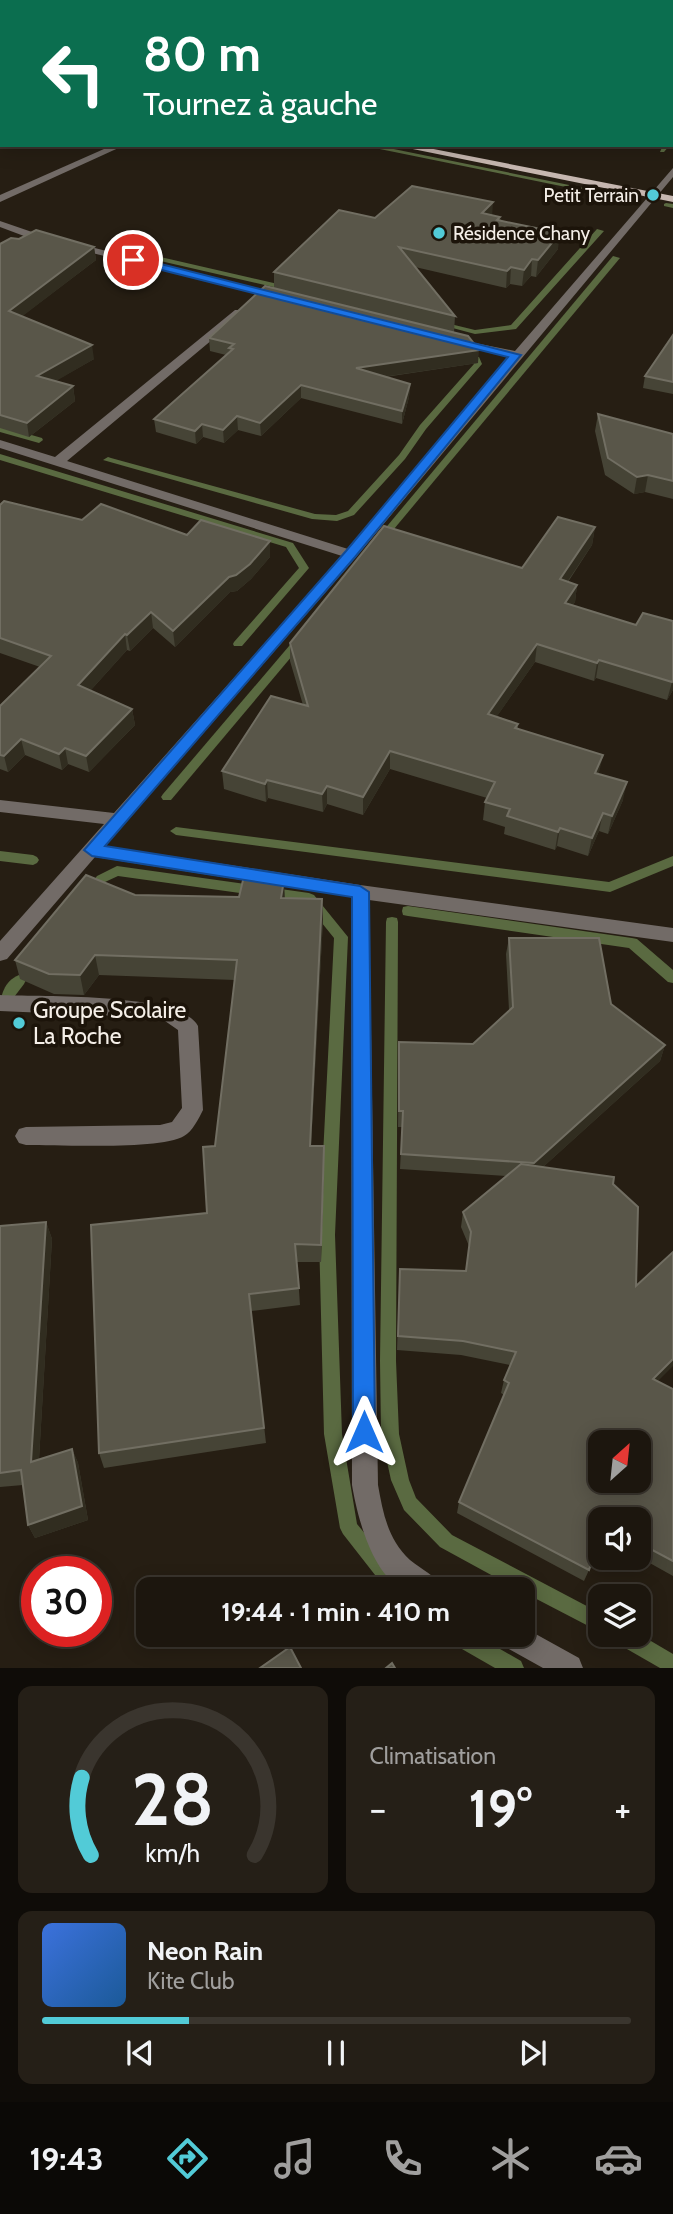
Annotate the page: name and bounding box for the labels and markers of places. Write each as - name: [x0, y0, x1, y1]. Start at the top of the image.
- place label: Petit Terrain: [544, 184, 639, 207]
- marker: Petit Terrain: [645, 187, 661, 203]
- place label: Résidence Chany: [453, 222, 591, 245]
- marker: Résidence Chany: [431, 225, 447, 241]
- pin: [103, 230, 163, 290]
- place label: Groupe Scolaire La Roche: [33, 996, 186, 1050]
- marker: Groupe Scolaire La Roche: [11, 1015, 27, 1031]

